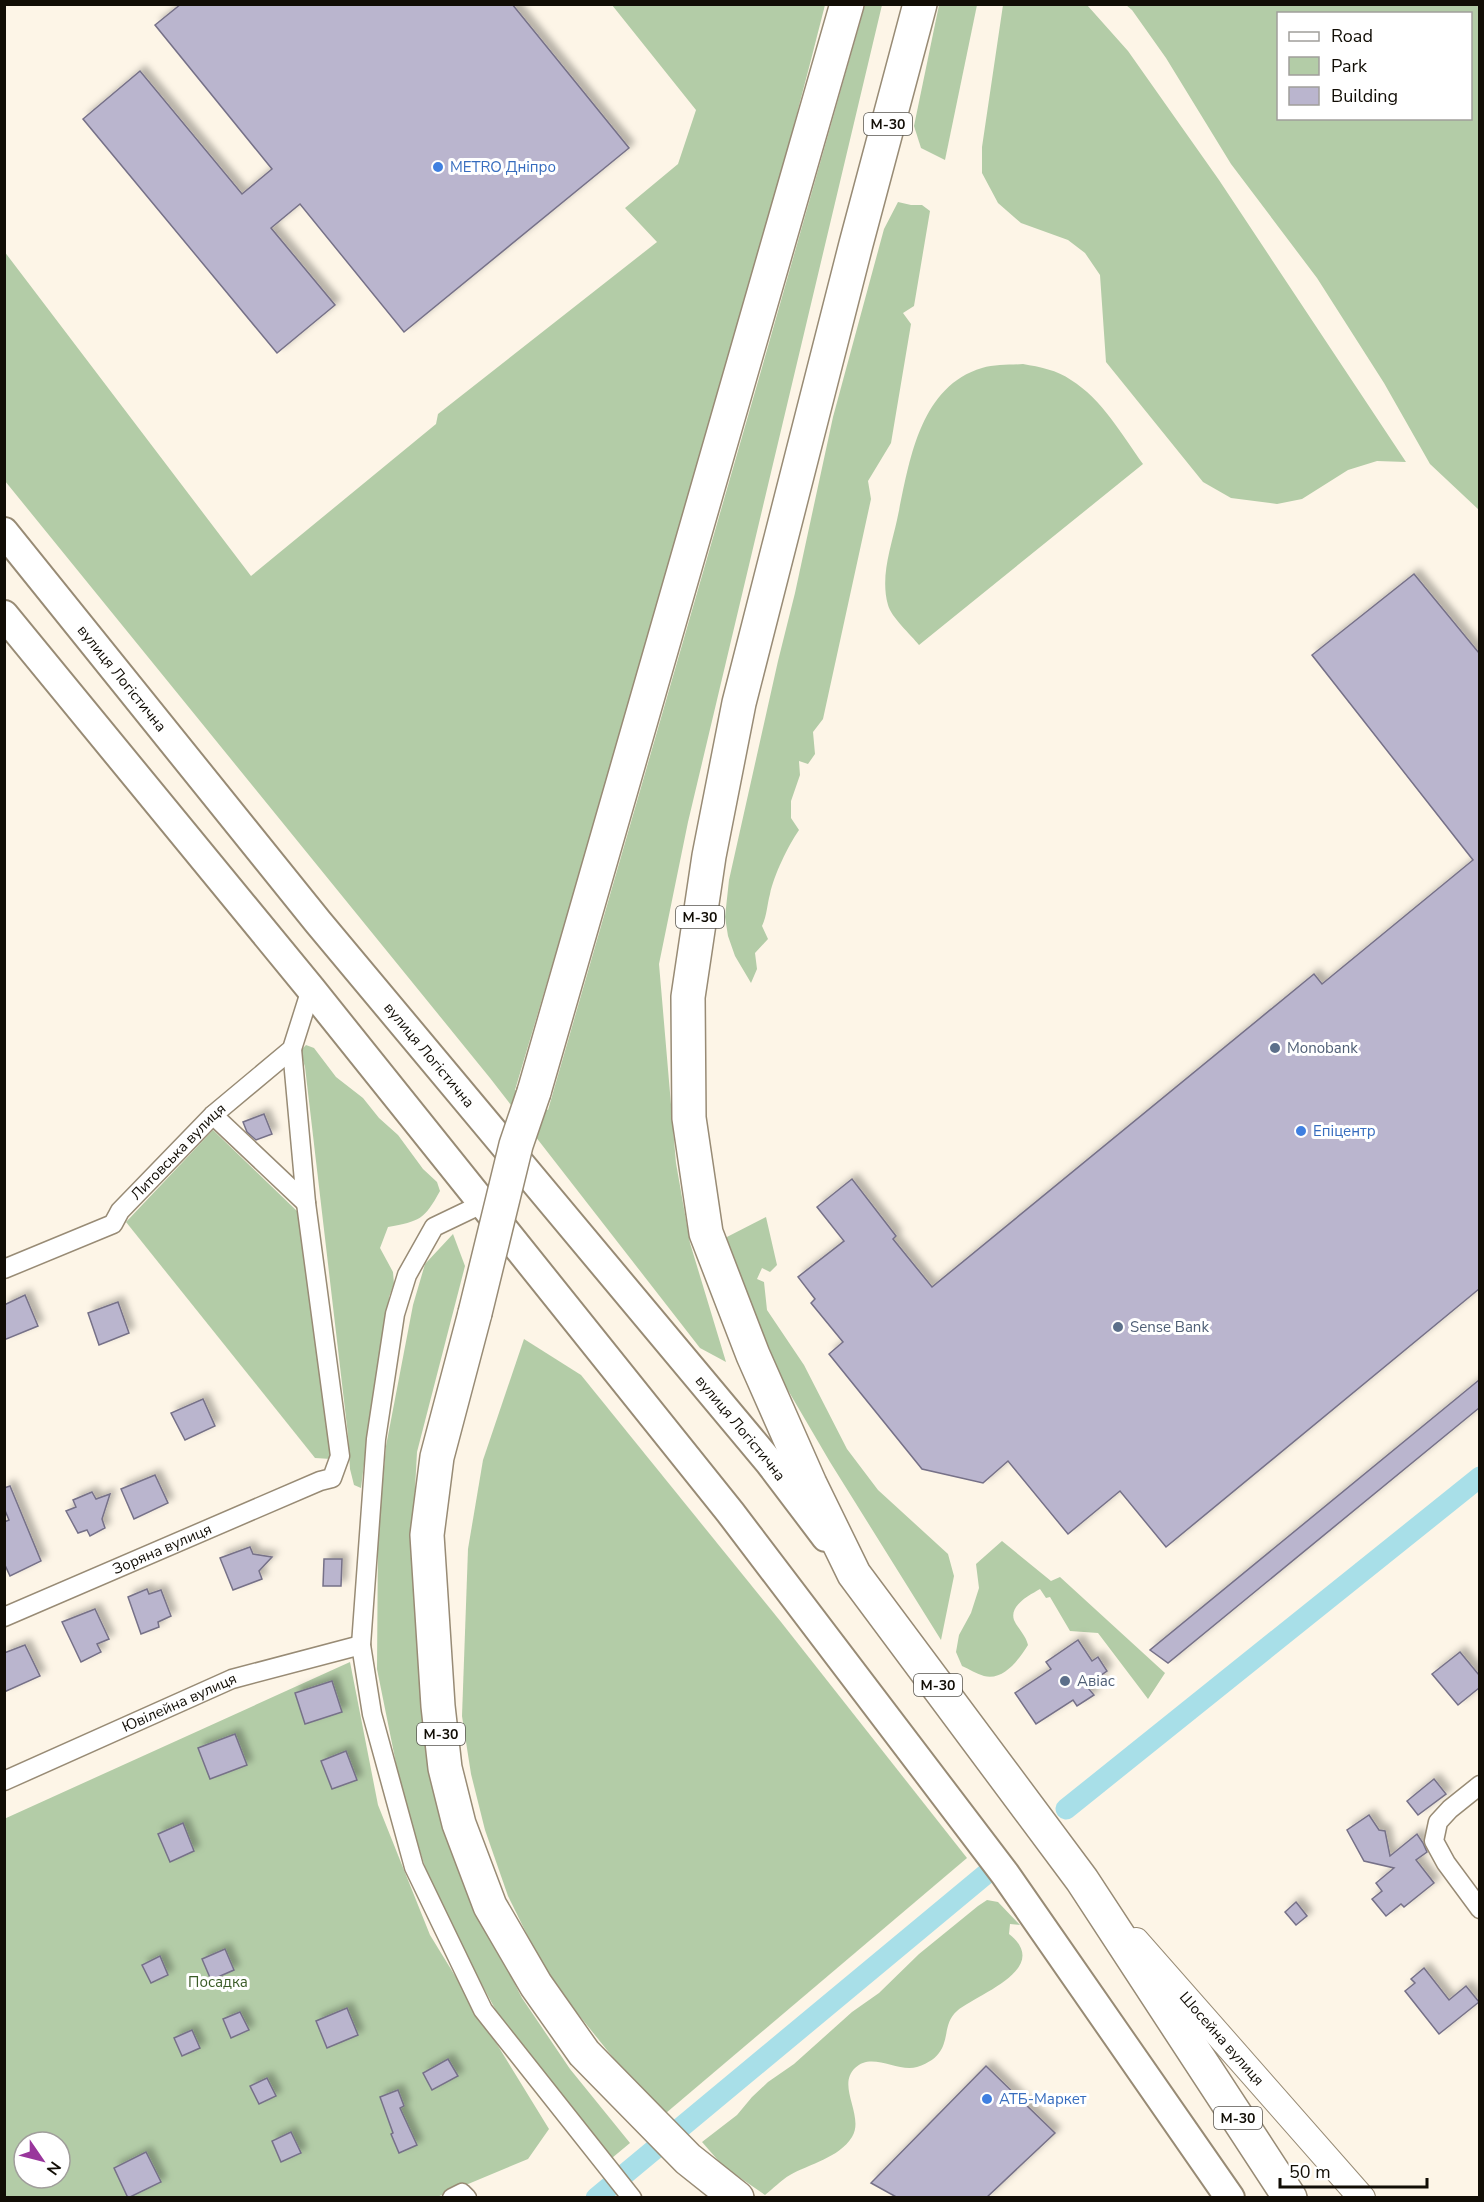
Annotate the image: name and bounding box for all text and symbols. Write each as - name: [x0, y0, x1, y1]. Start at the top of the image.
- legend: [1277, 12, 1472, 120]
- text: Road: [1331, 24, 1373, 48]
- text: Park: [1331, 54, 1368, 78]
- text: Building: [1331, 84, 1398, 108]
- road number: М-30: [864, 113, 912, 135]
- place label: METRO Дніпро: [450, 157, 556, 177]
- marker: METRO Дніпро: [431, 160, 445, 174]
- street label: вулиця Логістична: [73, 621, 171, 736]
- road number: М-30: [676, 906, 724, 928]
- street label: вулиця Логістична: [379, 998, 479, 1112]
- place label: Monobank: [1287, 1038, 1358, 1058]
- marker: Monobank: [1268, 1041, 1282, 1055]
- street label: Литовська вулиця: [126, 1098, 230, 1204]
- place label: Епіцентр: [1313, 1121, 1376, 1141]
- marker: Епіцентр: [1294, 1124, 1308, 1138]
- place label: Sense Bank: [1130, 1317, 1209, 1337]
- marker: Sense Bank: [1111, 1320, 1125, 1334]
- street label: вулиця Логістична: [691, 1371, 790, 1485]
- street label: Зоряна вулиця: [109, 1519, 215, 1579]
- street label: Ювілейна вулиця: [119, 1668, 240, 1737]
- place label: Авіас: [1077, 1671, 1115, 1691]
- road number: М-30: [914, 1674, 962, 1696]
- marker: Авіас: [1058, 1674, 1072, 1688]
- road number: М-30: [417, 1723, 465, 1745]
- park label: Посадка: [188, 1972, 248, 1992]
- street label: Шосейна вулиця: [1175, 1987, 1269, 2090]
- place label: АТБ-Маркет: [999, 2089, 1087, 2109]
- marker: АТБ-Маркет: [980, 2092, 994, 2106]
- road number: М-30: [1214, 2107, 1262, 2129]
- north arrow: [12, 2130, 72, 2190]
- scale bar: [1280, 2151, 1427, 2189]
- text: N: [41, 2157, 66, 2179]
- text: 50 m: [1289, 2160, 1331, 2184]

